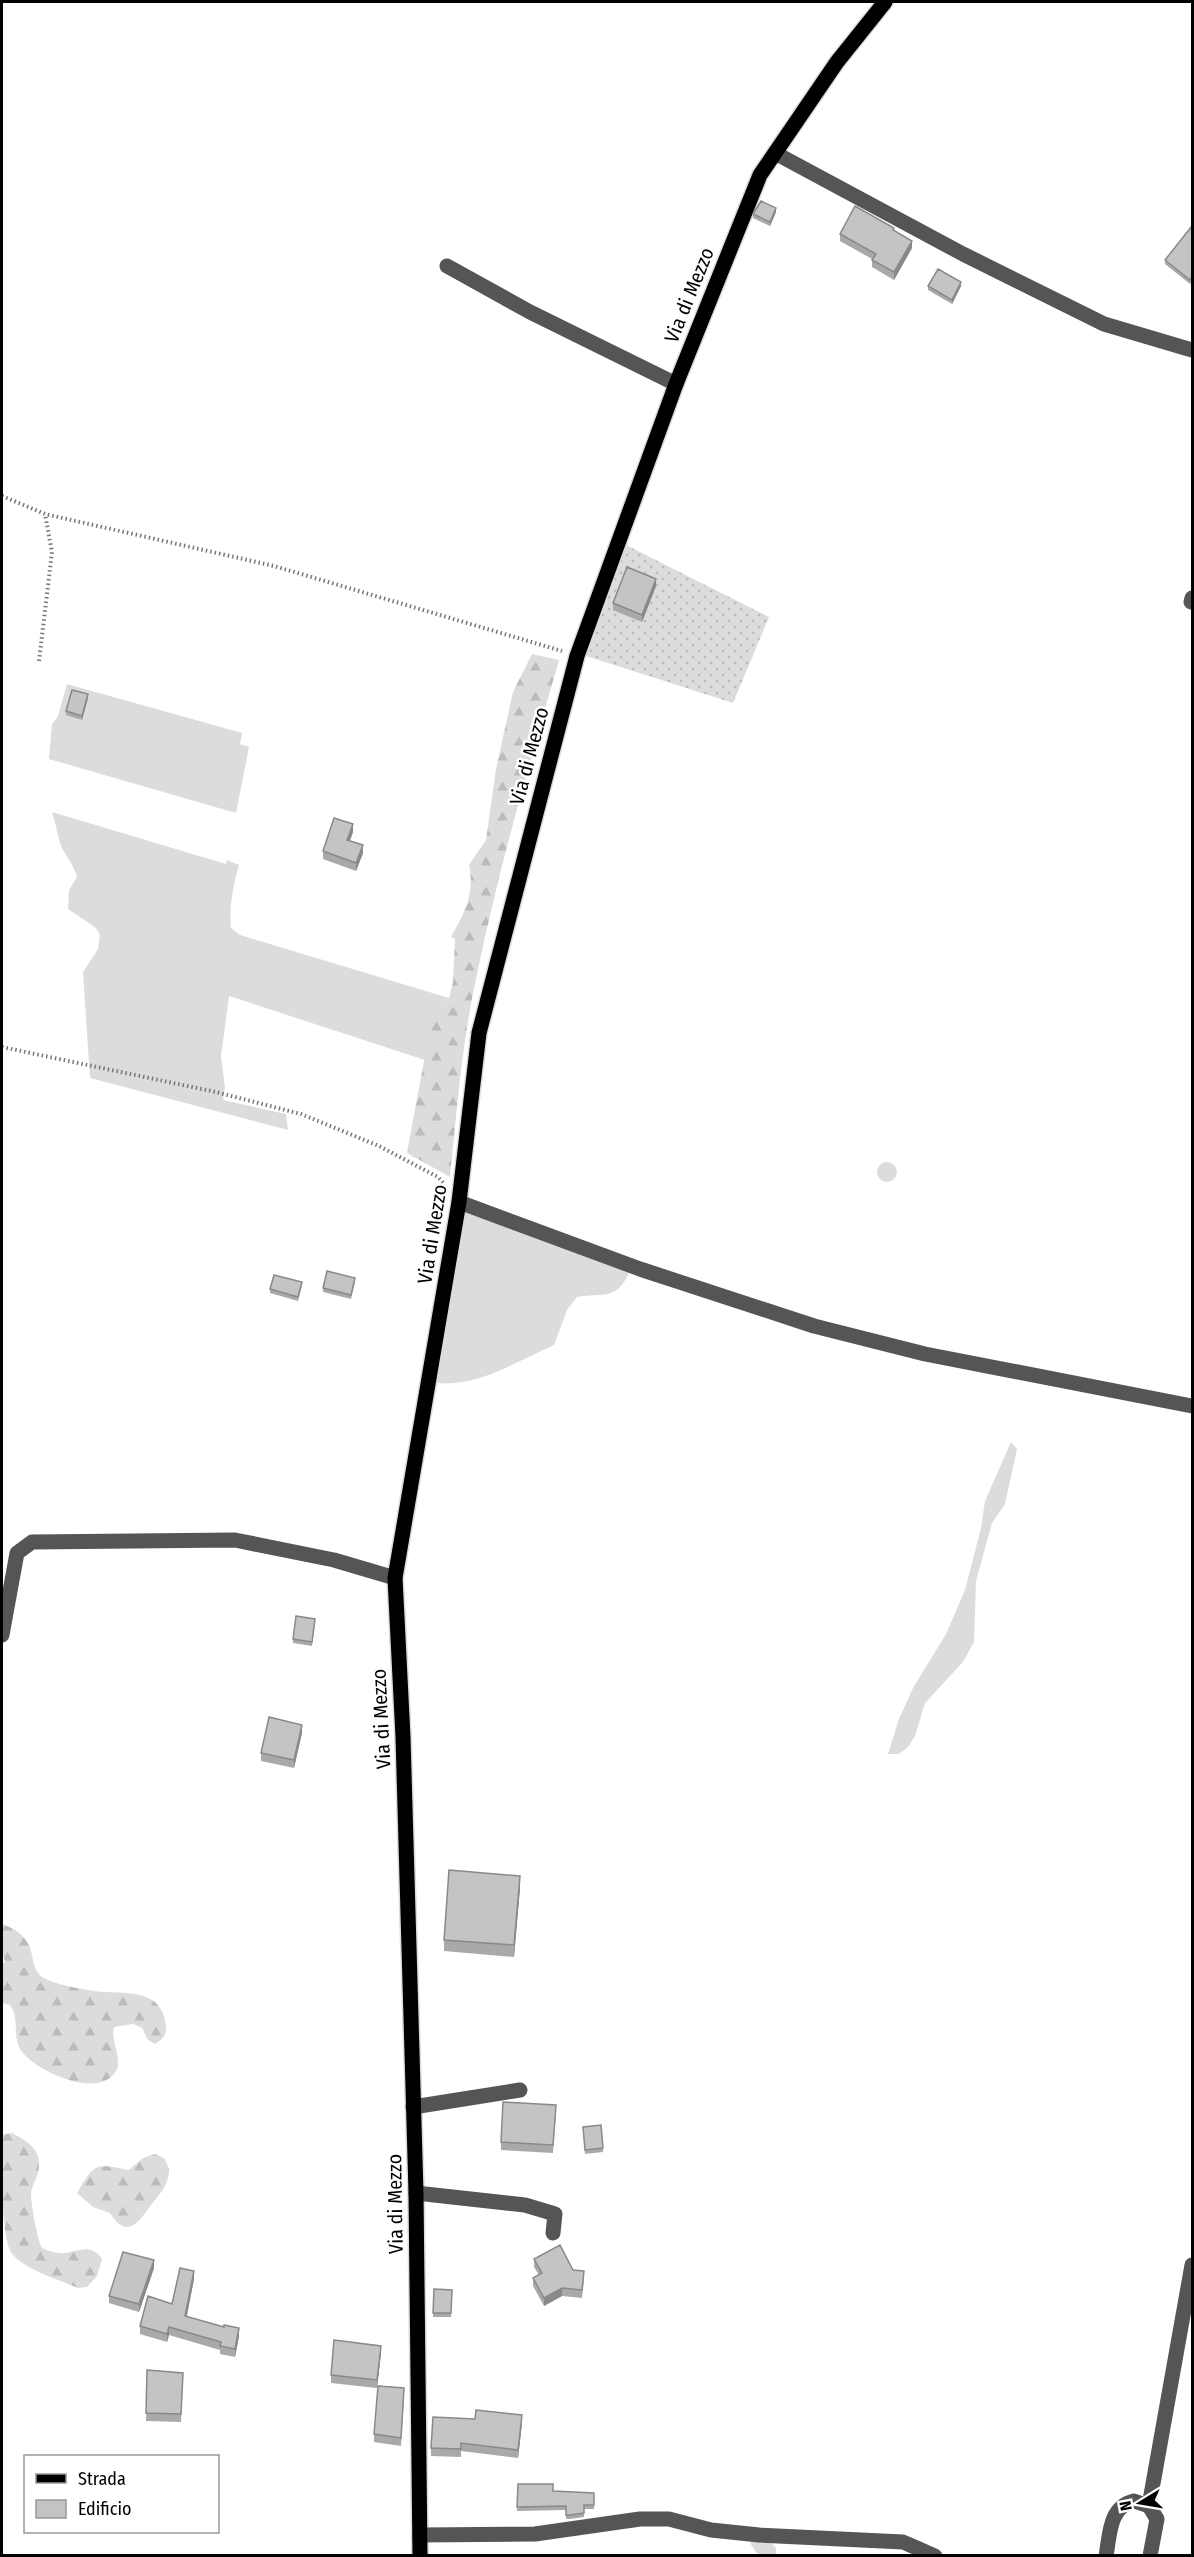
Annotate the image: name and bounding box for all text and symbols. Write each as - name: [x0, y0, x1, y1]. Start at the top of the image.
- street label: Via di Mezzo: [659, 244, 719, 346]
- street label: Via di Mezzo: [504, 704, 554, 808]
- street label: Via di Mezzo: [412, 1183, 452, 1285]
- street label: Via di Mezzo: [366, 1668, 396, 1770]
- street label: Via di Mezzo: [382, 2154, 408, 2254]
- legend: [24, 2455, 219, 2533]
- text: Strada: [78, 2468, 126, 2490]
- north arrow: [1110, 2473, 1170, 2533]
- text: Edificio: [78, 2498, 131, 2520]
- text: N: [1116, 2499, 1136, 2512]

